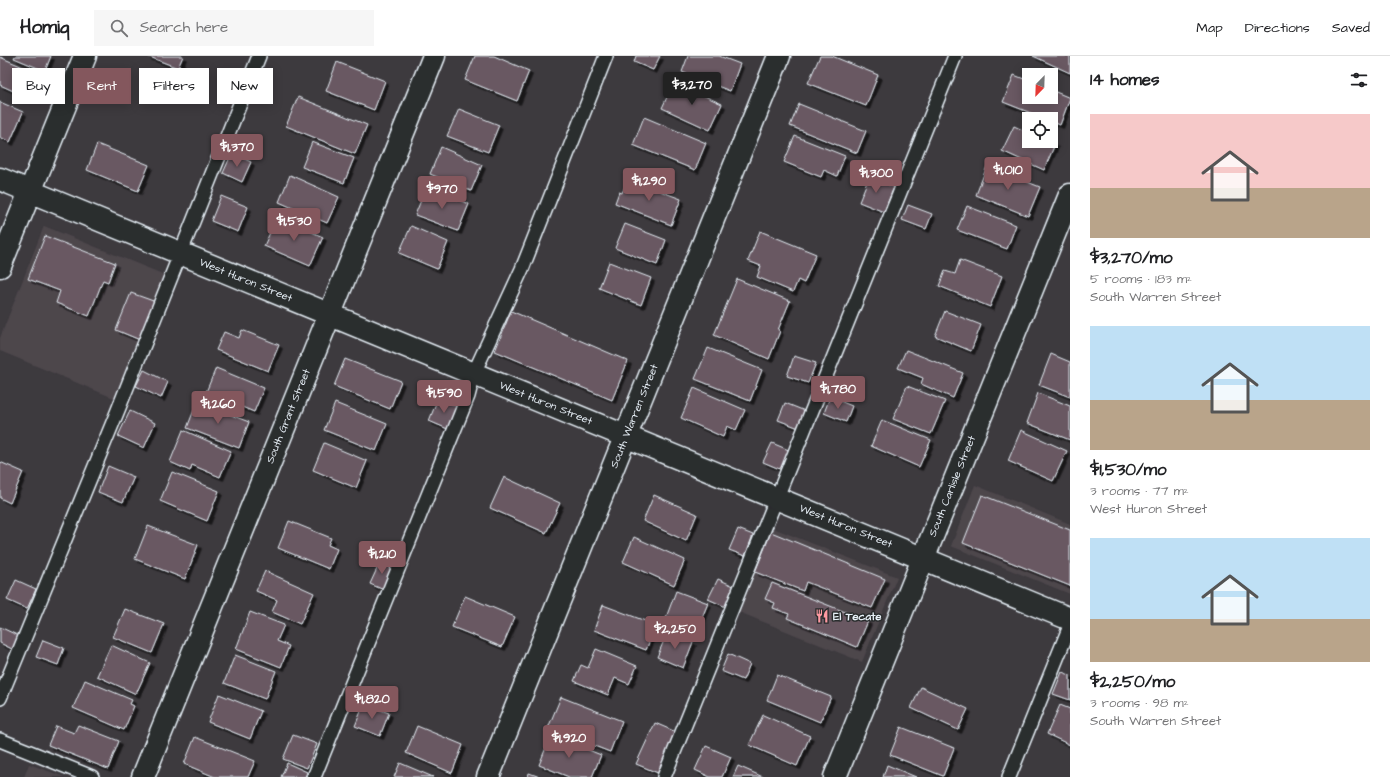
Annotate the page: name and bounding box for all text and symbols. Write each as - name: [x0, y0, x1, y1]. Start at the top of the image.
- search box: [94, 10, 374, 46]
- text: Homiq: [20, 14, 70, 41]
- icon: search: [108, 17, 130, 39]
- text: Search here: [140, 17, 228, 38]
- text: Map: [1196, 18, 1223, 38]
- text: Directions: [1245, 18, 1310, 38]
- text: Saved: [1332, 18, 1370, 38]
- chip: Buy: [12, 68, 65, 104]
- chip: Rent: [73, 68, 131, 104]
- chip: Filters: [139, 68, 209, 104]
- chip: New: [217, 68, 273, 104]
- north arrow: [1022, 68, 1058, 104]
- map controls: [1022, 68, 1058, 148]
- text: 14 homes: [1090, 68, 1160, 92]
- icon: filters: [1348, 69, 1370, 91]
- pin: $3,270: [659, 72, 725, 106]
- text: $3,270: [672, 76, 712, 94]
- button: locate: [1022, 112, 1058, 148]
- pin: $1,370: [204, 134, 270, 168]
- text: $1,370: [220, 138, 254, 156]
- icon: home: [1194, 140, 1266, 212]
- pin: $1,010: [975, 157, 1041, 191]
- pin: $1,300: [843, 160, 909, 194]
- text: $1,010: [993, 161, 1023, 179]
- text: $1,300: [859, 164, 893, 182]
- pin: $1,290: [616, 168, 682, 202]
- text: $1,290: [632, 172, 666, 190]
- pin: $970: [418, 176, 466, 210]
- text: $970: [427, 180, 457, 198]
- pin: $1,530: [261, 208, 327, 242]
- text: $1,530: [276, 212, 312, 230]
- text: $3,270/mo: [1090, 246, 1173, 270]
- street label: West Huron Street: [197, 255, 295, 306]
- text: 5 rooms · 183 m²: [1090, 270, 1192, 288]
- text: South Warren Street: [1090, 288, 1221, 306]
- icon: home: [1194, 352, 1266, 424]
- street label: South Warren Street: [606, 361, 662, 470]
- street label: South Grant Street: [262, 366, 314, 466]
- pin: $1,780: [805, 376, 871, 410]
- street label: West Huron Street: [497, 378, 595, 429]
- pin: $1,590: [411, 380, 477, 414]
- text: $1,780: [820, 380, 856, 398]
- text: $1,590: [426, 384, 462, 402]
- pin: $1,260: [185, 391, 251, 425]
- text: $1,260: [200, 395, 236, 413]
- street label: South Carlisle Street: [925, 433, 979, 539]
- text: $1,530/mo: [1090, 458, 1167, 482]
- text: 3 rooms · 77 m²: [1090, 482, 1189, 500]
- text: West Huron Street: [1090, 500, 1207, 518]
- street label: West Huron Street: [797, 501, 895, 552]
- pin: $1,210: [349, 541, 415, 575]
- text: $1,210: [368, 545, 396, 563]
- icon: home: [1194, 564, 1266, 636]
- restaurant icon: El Tecate: [814, 608, 830, 624]
- place label: El Tecate: [833, 609, 881, 624]
- pin: $2,250: [642, 616, 708, 650]
- text: $2,250: [654, 620, 696, 638]
- text: $2,250/mo: [1090, 670, 1175, 694]
- pin: $1,820: [339, 686, 405, 720]
- text: $1,820: [354, 690, 390, 708]
- text: 3 rooms · 98 m²: [1090, 694, 1189, 712]
- text: South Warren Street: [1090, 712, 1221, 730]
- pin: $1,920: [536, 725, 602, 759]
- text: $1,920: [552, 729, 586, 747]

